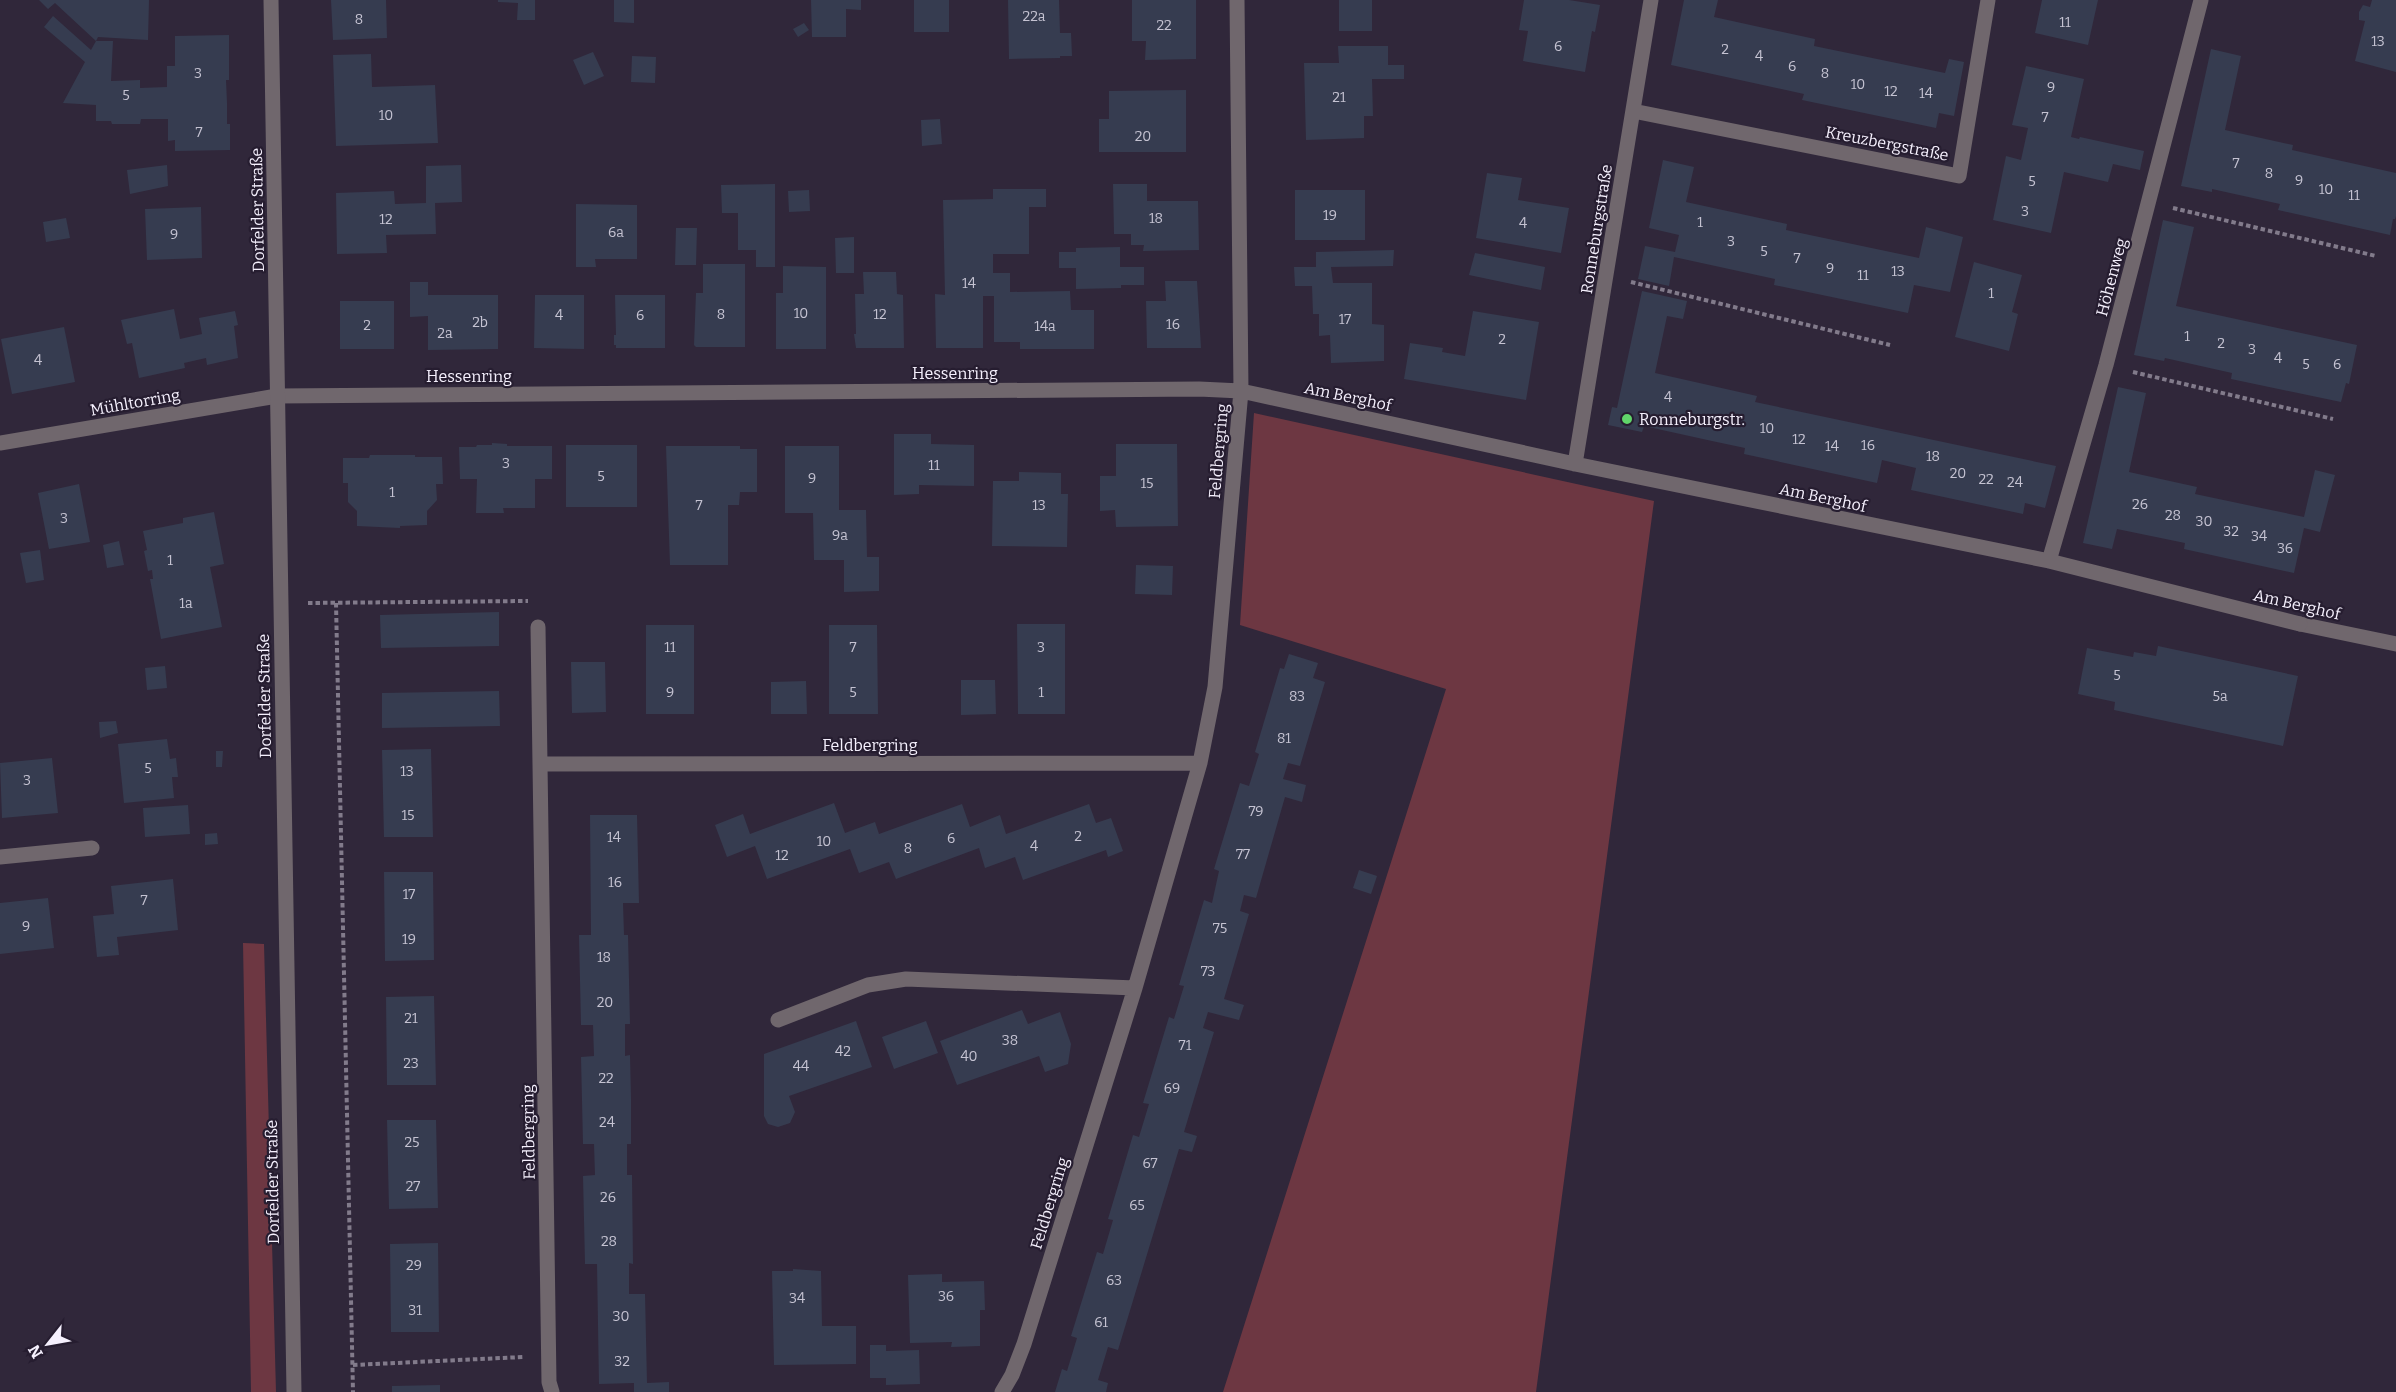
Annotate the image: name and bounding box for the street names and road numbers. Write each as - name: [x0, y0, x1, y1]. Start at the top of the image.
- street label: Kreuzbergstraße: [1824, 122, 1950, 165]
- street label: Dorfelder Straße: [247, 148, 268, 272]
- street label: Ronneburgstraße: [1577, 163, 1616, 295]
- street label: Höhenweg: [2092, 236, 2131, 318]
- street label: Hessenring: [912, 364, 998, 383]
- street label: Hessenring: [426, 367, 512, 386]
- street label: Am Berghof: [1303, 378, 1395, 415]
- street label: Mühltorring: [89, 385, 182, 420]
- street label: Feldbergring: [1205, 403, 1232, 499]
- street label: Am Berghof: [1778, 479, 1870, 516]
- street label: Am Berghof: [2252, 585, 2344, 624]
- street label: Dorfelder Straße: [254, 634, 275, 758]
- street label: Feldbergring: [822, 736, 918, 755]
- street label: Feldbergring: [518, 1084, 539, 1180]
- street label: Dorfelder Straße: [262, 1120, 283, 1244]
- street label: Feldbergring: [1026, 1155, 1073, 1251]

